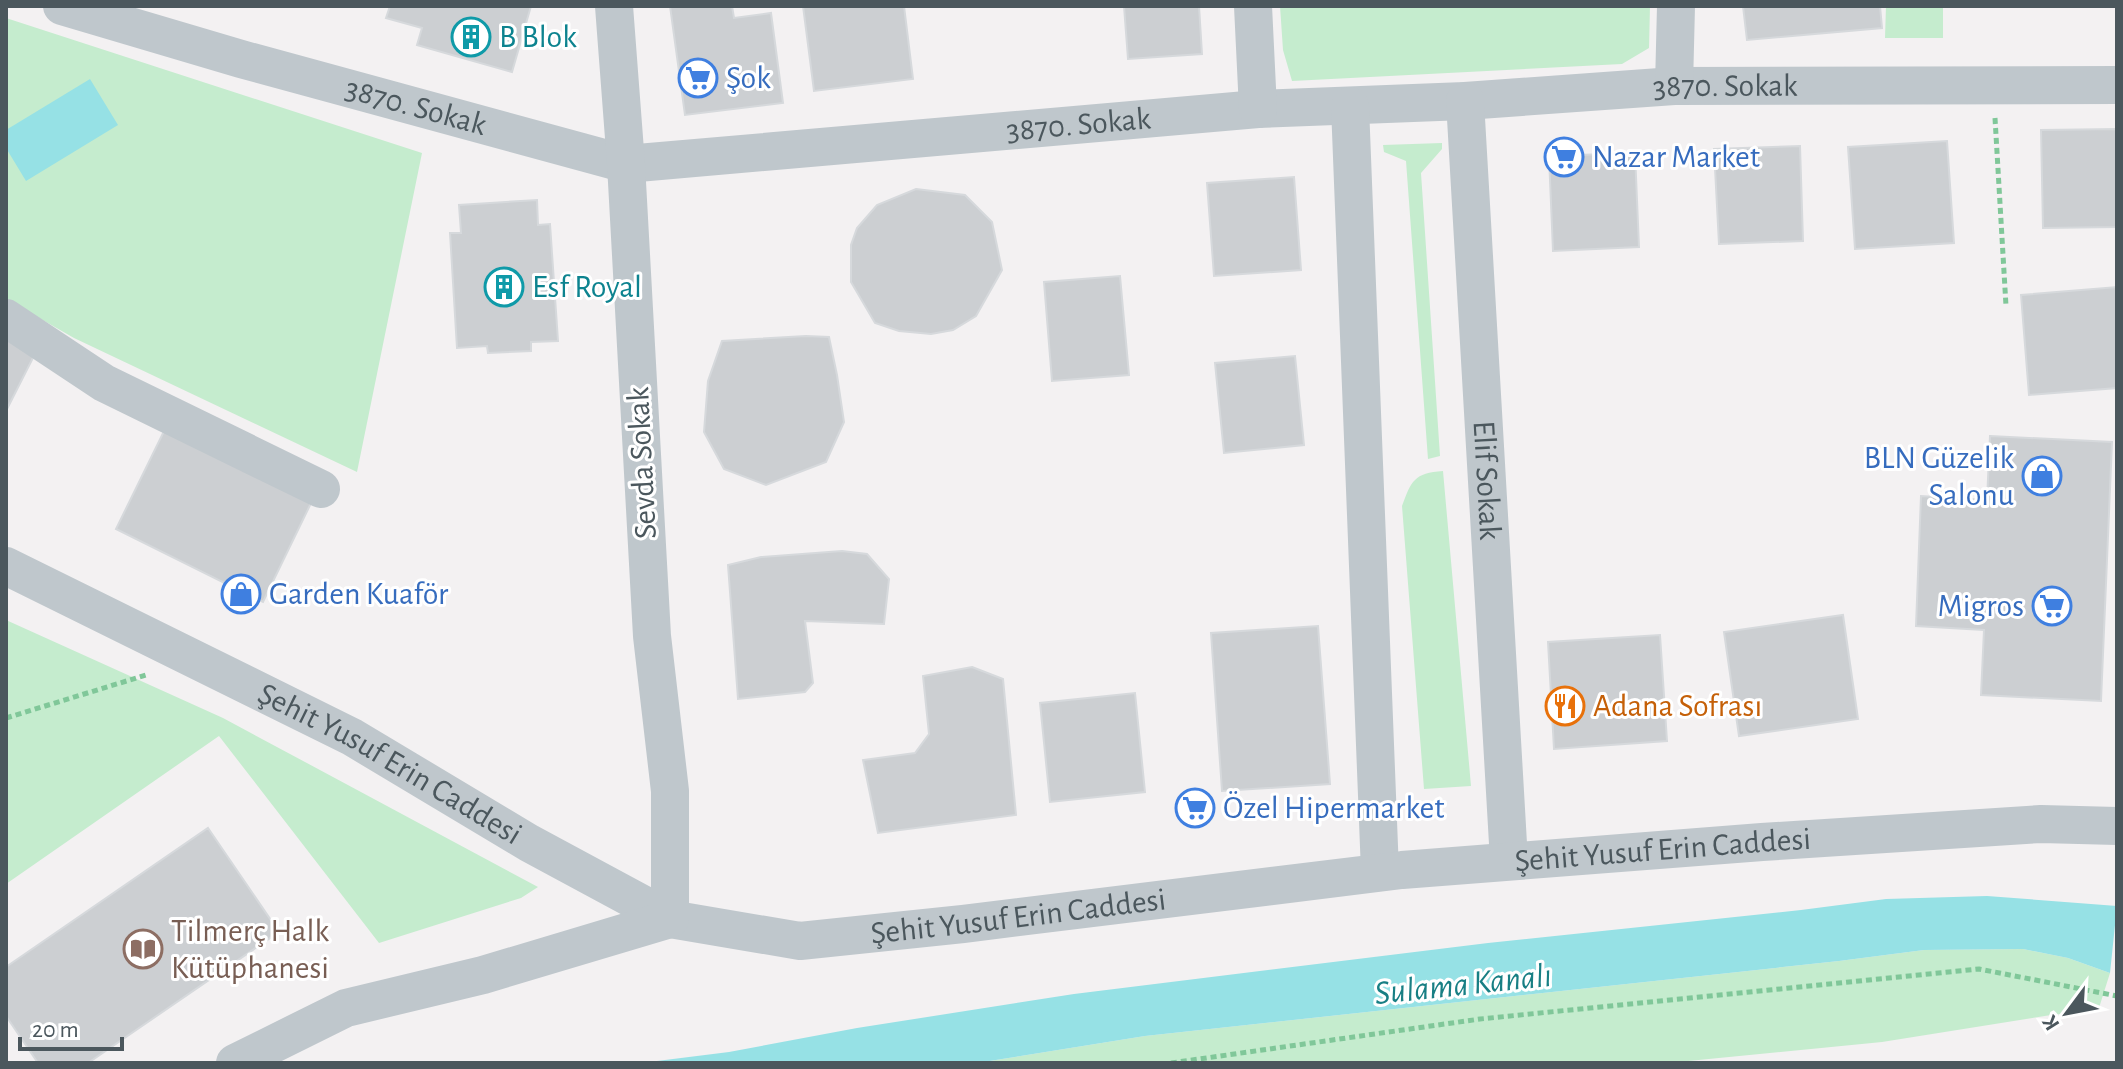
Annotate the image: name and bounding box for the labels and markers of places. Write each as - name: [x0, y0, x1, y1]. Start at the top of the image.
- building icon: B Blok: [450, 16, 492, 58]
- place label: B Blok: [499, 21, 577, 53]
- supermarket icon: Şok: [677, 57, 719, 99]
- place label: Şok: [726, 62, 771, 94]
- supermarket icon: Nazar Market: [1543, 136, 1585, 178]
- place label: Nazar Market: [1592, 141, 1760, 173]
- building icon: Esf Royal: [483, 266, 525, 308]
- place label: Esf Royal: [532, 271, 642, 303]
- place label: BLN Güzelik Salonu: [1864, 442, 2014, 511]
- shop icon: BLN Güzelik Salonu: [2021, 455, 2063, 497]
- shop icon: Garden Kuaför: [220, 573, 262, 615]
- place label: Garden Kuaför: [269, 578, 449, 610]
- supermarket icon: Migros: [2031, 585, 2073, 627]
- place label: Migros: [1938, 590, 2024, 622]
- restaurant icon: Adana Sofrası: [1544, 685, 1586, 727]
- place label: Adana Sofrası: [1593, 690, 1762, 722]
- supermarket icon: Özel Hipermarket: [1174, 787, 1216, 829]
- place label: Özel Hipermarket: [1223, 791, 1444, 824]
- place label: Tilmerç Halk Kütüphanesi: [171, 915, 330, 984]
- library icon: Tilmerç Halk Kütüphanesi: [122, 928, 164, 970]

